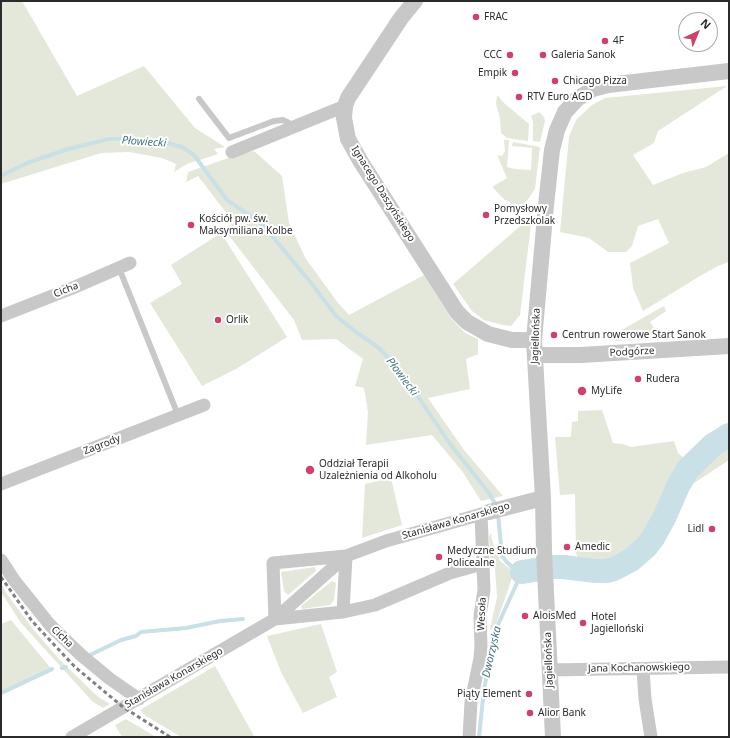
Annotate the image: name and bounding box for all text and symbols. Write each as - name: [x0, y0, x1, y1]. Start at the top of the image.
- place label: FRAC: [484, 11, 508, 23]
- marker: FRAC: [471, 12, 481, 22]
- north arrow: [678, 12, 718, 52]
- text: N: [698, 15, 714, 32]
- place label: 4F: [613, 35, 624, 47]
- marker: 4F: [600, 36, 610, 46]
- place label: CCC: [483, 49, 502, 61]
- place label: Galeria Sanok: [551, 49, 616, 61]
- marker: CCC: [505, 50, 515, 60]
- marker: Galeria Sanok: [538, 50, 548, 60]
- place label: Empik: [478, 67, 507, 79]
- marker: Empik: [510, 68, 520, 78]
- place label: Chicago Pizza: [563, 75, 627, 87]
- marker: Chicago Pizza: [550, 76, 560, 86]
- place label: RTV Euro AGD: [527, 91, 592, 103]
- marker: RTV Euro AGD: [514, 92, 524, 102]
- water label: Płowiecki: [121, 134, 167, 150]
- street label: Ignacego Daszyńskiego: [349, 144, 417, 244]
- place label: Pomysłowy Przedszkolak: [494, 203, 555, 226]
- marker: Pomysłowy Przedszkolak: [481, 210, 491, 220]
- place label: Kościół pw. św. Maksymiliana Kolbe: [199, 213, 293, 236]
- marker: Kościół pw. św. Maksymiliana Kolbe: [186, 220, 196, 230]
- street label: Cicha: [52, 280, 80, 300]
- street label: Jagiellońska: [529, 308, 543, 364]
- place label: Orlik: [226, 314, 248, 326]
- marker: Orlik: [213, 315, 223, 325]
- place label: Centrun rowerowe Start Sanok: [562, 329, 706, 341]
- marker: Centrun rowerowe Start Sanok: [549, 330, 559, 340]
- street label: Podgórze: [609, 345, 655, 359]
- water label: Płowiecki: [383, 355, 421, 399]
- place label: Rudera: [646, 373, 680, 385]
- marker: Rudera: [633, 374, 643, 384]
- marker: MyLife: [576, 385, 588, 397]
- place label: MyLife: [591, 385, 622, 397]
- street label: Zagrody: [82, 432, 122, 458]
- place label: Oddział Terapii Uzależnienia od Alkoholu: [319, 458, 437, 482]
- marker: Oddział Terapii Uzależnienia od Alkoholu: [304, 464, 316, 476]
- street label: Stanisława Konarskiego: [401, 500, 511, 542]
- place label: Lidl: [687, 523, 704, 535]
- marker: Lidl: [707, 524, 717, 534]
- place label: Amedic: [575, 541, 610, 553]
- marker: Amedic: [562, 542, 572, 552]
- place label: Medyczne Studium Policealne: [447, 545, 536, 568]
- marker: Medyczne Studium Policealne: [434, 552, 444, 562]
- street label: Wesoła: [475, 597, 489, 631]
- place label: AloisMed: [533, 610, 576, 622]
- marker: AloisMed: [520, 611, 530, 621]
- place label: Hotel Jagielloński: [591, 611, 644, 634]
- marker: Hotel Jagielloński: [578, 618, 588, 628]
- street label: Cicha: [49, 624, 75, 650]
- water label: Dworzyska: [480, 625, 504, 679]
- street label: Jagiellońska: [542, 632, 556, 688]
- street label: Stanisława Konarskiego: [123, 645, 225, 711]
- street label: Jana Kochanowskiego: [588, 661, 690, 675]
- place label: Piąty Element: [457, 688, 521, 700]
- marker: Piąty Element: [524, 689, 534, 699]
- place label: Alior Bank: [538, 707, 586, 719]
- marker: Alior Bank: [525, 708, 535, 718]

